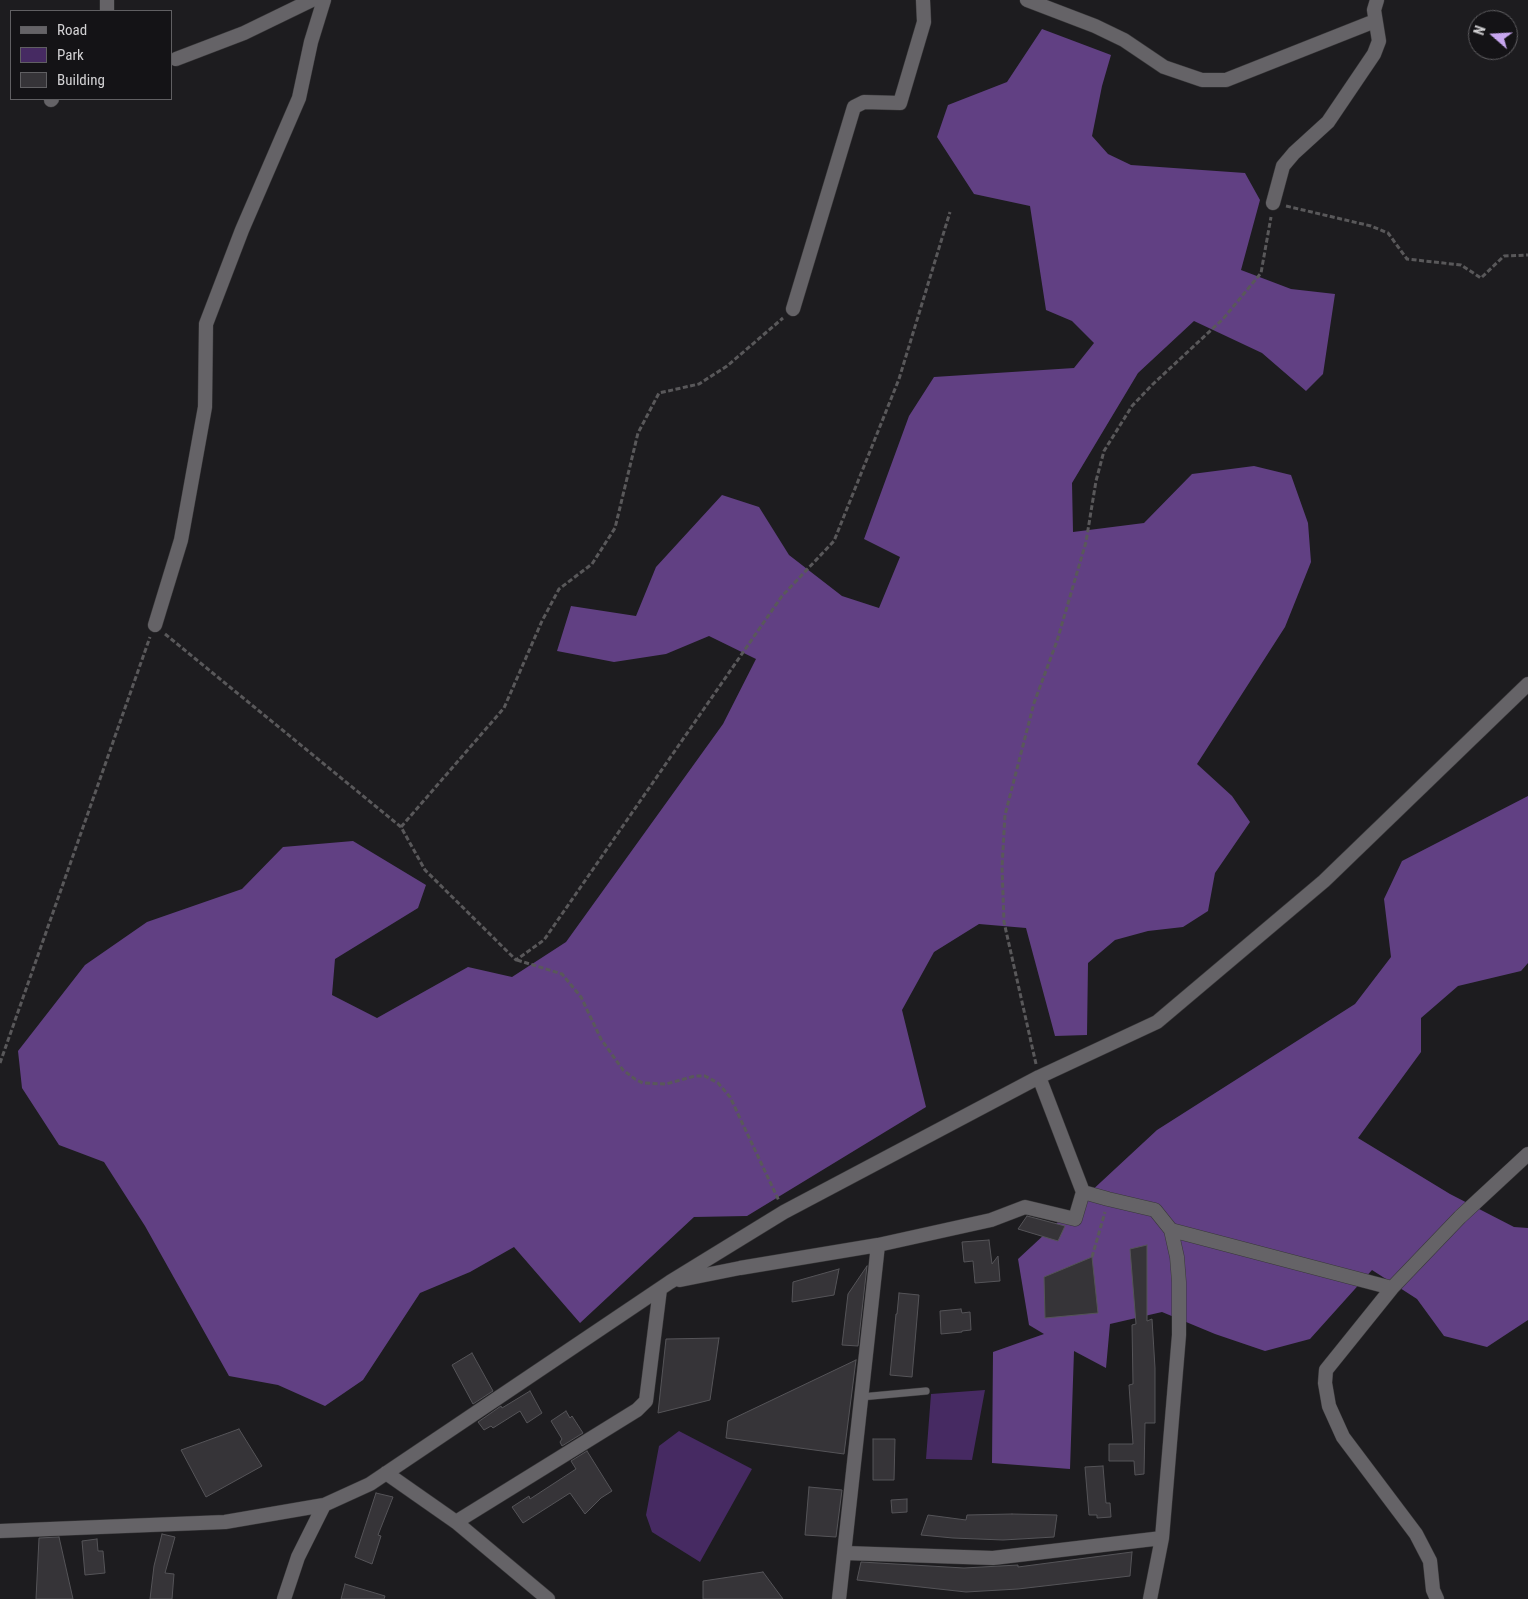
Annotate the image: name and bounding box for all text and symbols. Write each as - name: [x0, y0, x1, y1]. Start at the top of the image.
- legend: [10, 10, 172, 100]
- north arrow: [1468, 10, 1518, 60]
- text: Road: [57, 21, 87, 39]
- text: N: [1471, 24, 1489, 37]
- text: Park: [57, 46, 84, 64]
- text: Building: [57, 71, 105, 89]

